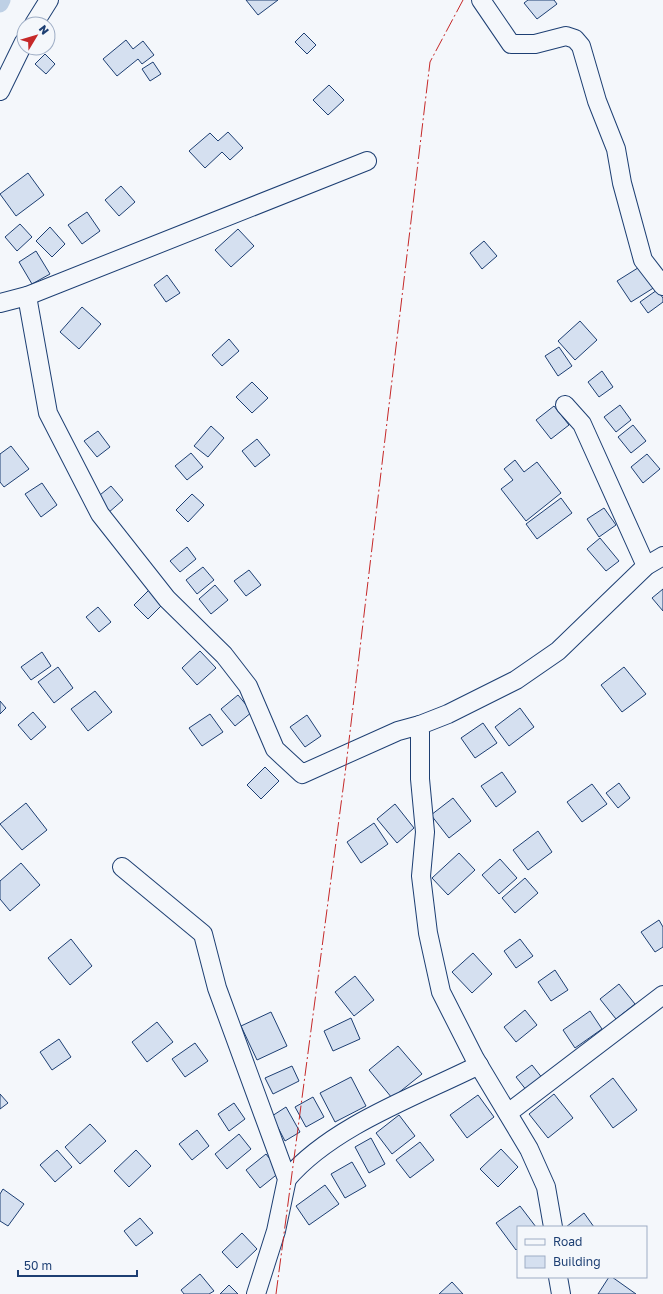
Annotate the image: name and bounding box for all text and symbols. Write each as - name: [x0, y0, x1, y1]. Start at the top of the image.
- north arrow: [16, 16, 56, 56]
- text: N: [37, 22, 52, 37]
- legend: [517, 1226, 647, 1278]
- text: Road: [553, 1234, 582, 1249]
- scale bar: [18, 1252, 137, 1278]
- text: Building: [553, 1254, 601, 1269]
- text: 50 m: [24, 1258, 52, 1273]

